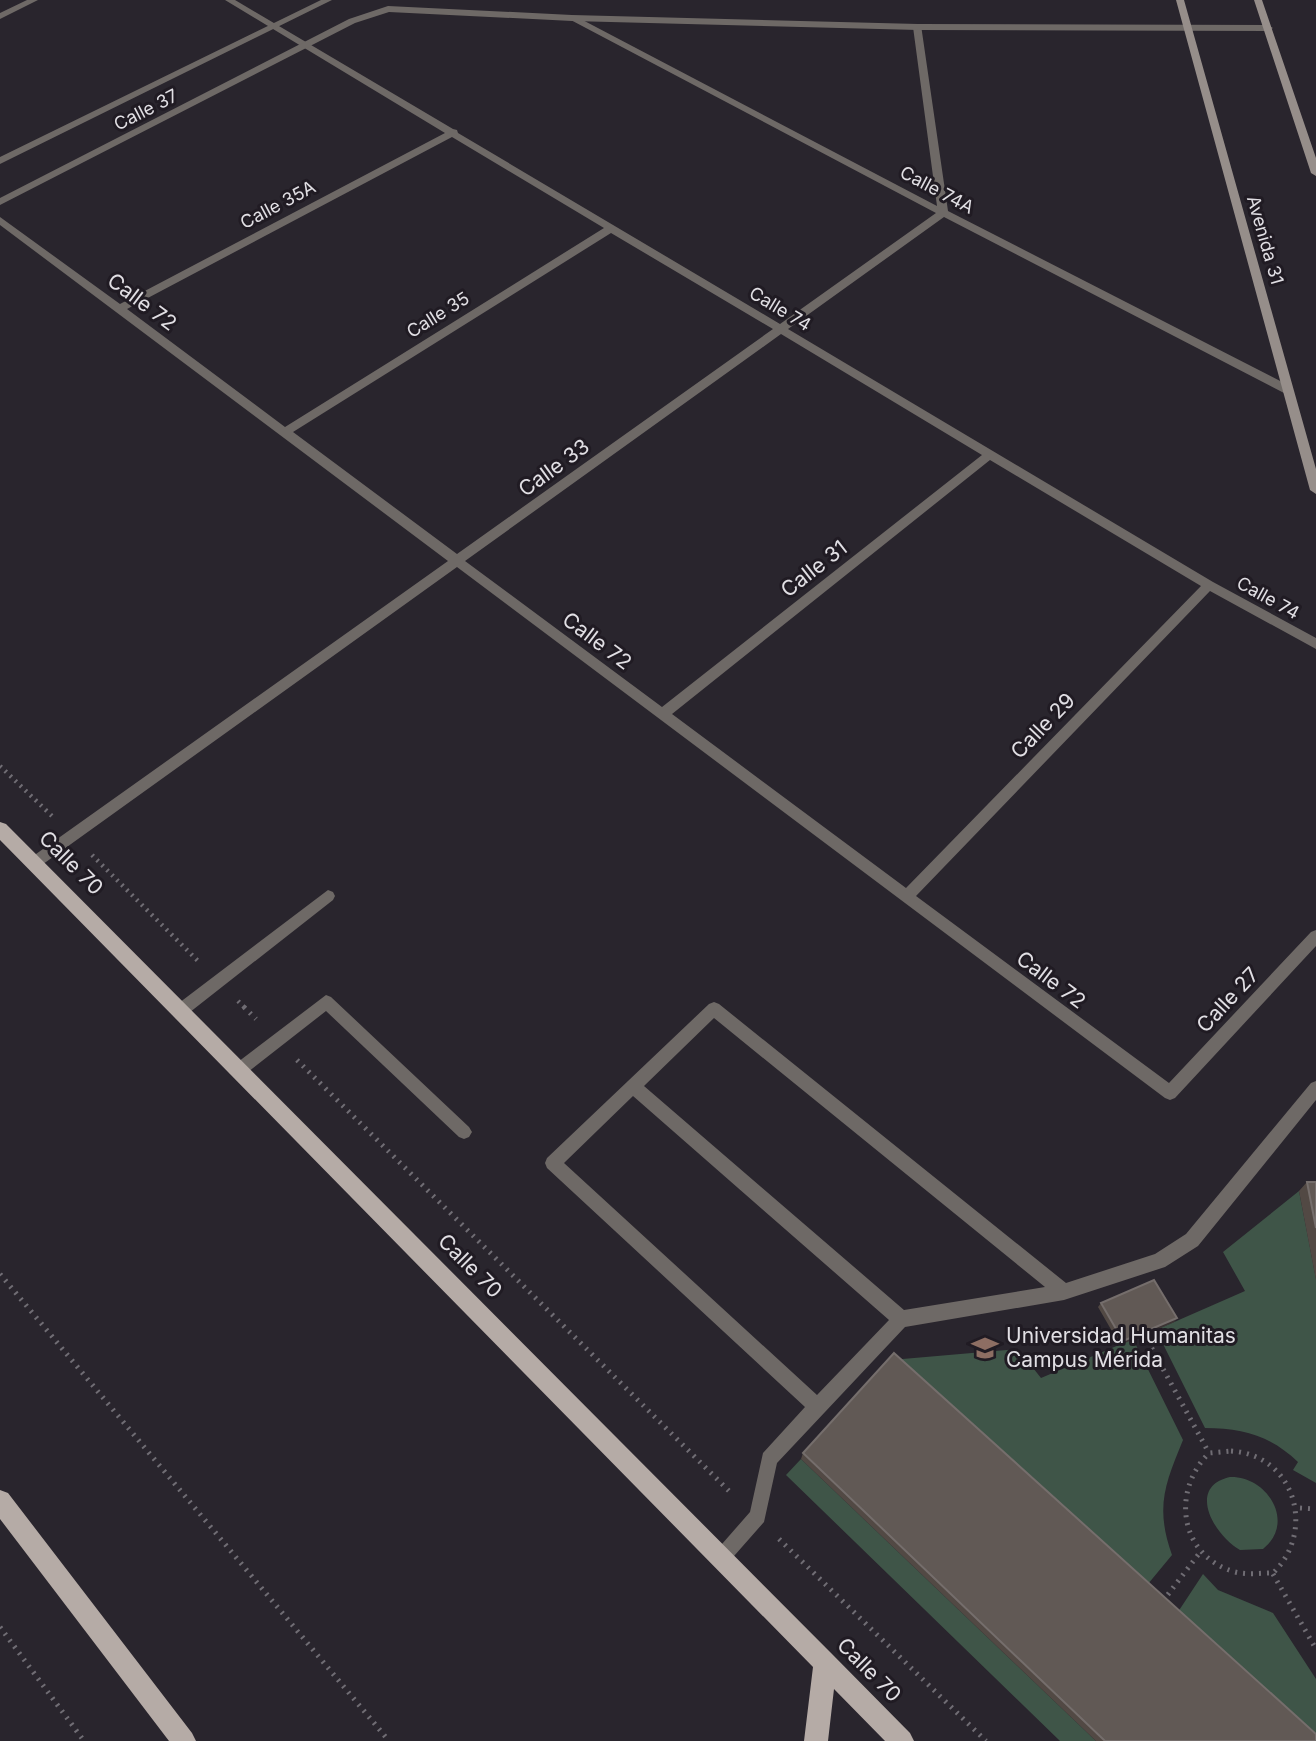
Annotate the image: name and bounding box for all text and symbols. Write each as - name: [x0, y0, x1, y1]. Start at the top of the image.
- street label: Calle 37: [110, 85, 181, 135]
- street label: Calle 74A: [897, 161, 978, 218]
- street label: Calle 35A: [237, 176, 319, 233]
- street label: Avenida 31: [1243, 193, 1288, 287]
- street label: Calle 72: [103, 267, 182, 336]
- street label: Calle 74: [746, 282, 815, 335]
- street label: Calle 35: [403, 287, 473, 342]
- street label: Calle 33: [513, 434, 594, 502]
- street label: Calle 31: [776, 535, 852, 602]
- street label: Calle 74: [1233, 572, 1303, 623]
- street label: Calle 72: [558, 606, 637, 675]
- street label: Calle 29: [1005, 688, 1080, 764]
- street label: Calle 70: [34, 825, 109, 900]
- street label: Calle 72: [1012, 945, 1091, 1014]
- street label: Calle 27: [1191, 962, 1264, 1037]
- street label: Calle 70: [433, 1228, 508, 1303]
- place label: Universidad Humanitas Campus Mérida: [1006, 1323, 1236, 1372]
- school or university icon: Universidad Humanitas Campus Mérida: [970, 1333, 1000, 1363]
- street label: Calle 70: [832, 1632, 907, 1707]

